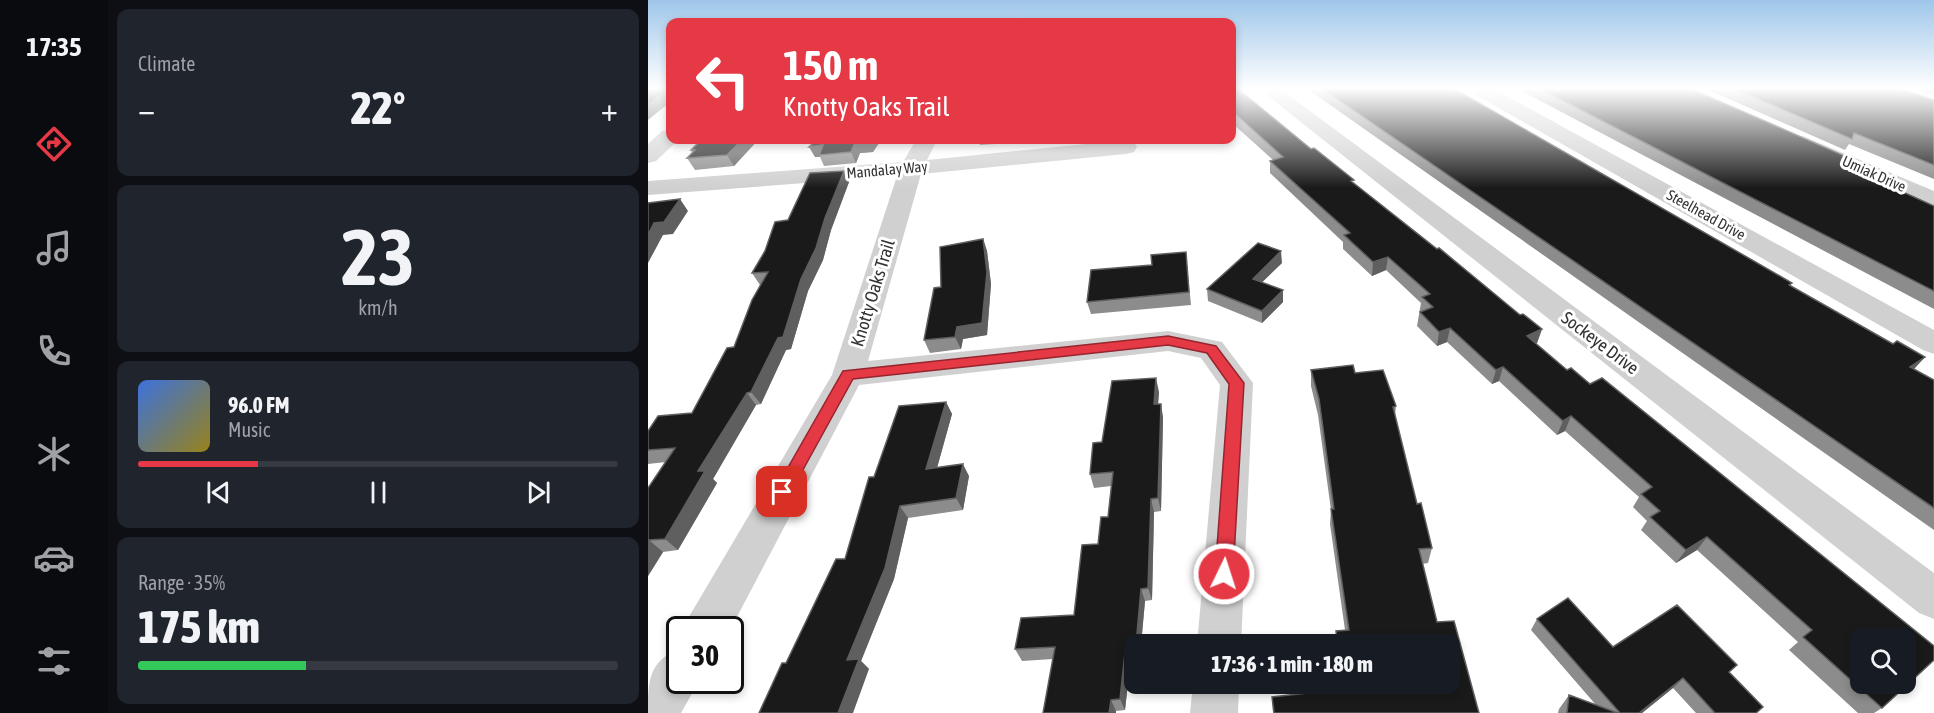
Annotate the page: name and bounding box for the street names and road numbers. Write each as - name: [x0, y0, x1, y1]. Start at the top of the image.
- street label: Umiak Drive: [1840, 152, 1909, 195]
- street label: Mandalay Way: [846, 157, 928, 182]
- street label: Steelhead Drive: [1664, 186, 1749, 243]
- street label: Knotty Oaks Trail: [846, 237, 899, 349]
- street label: Sockeye Drive: [1558, 307, 1643, 378]

